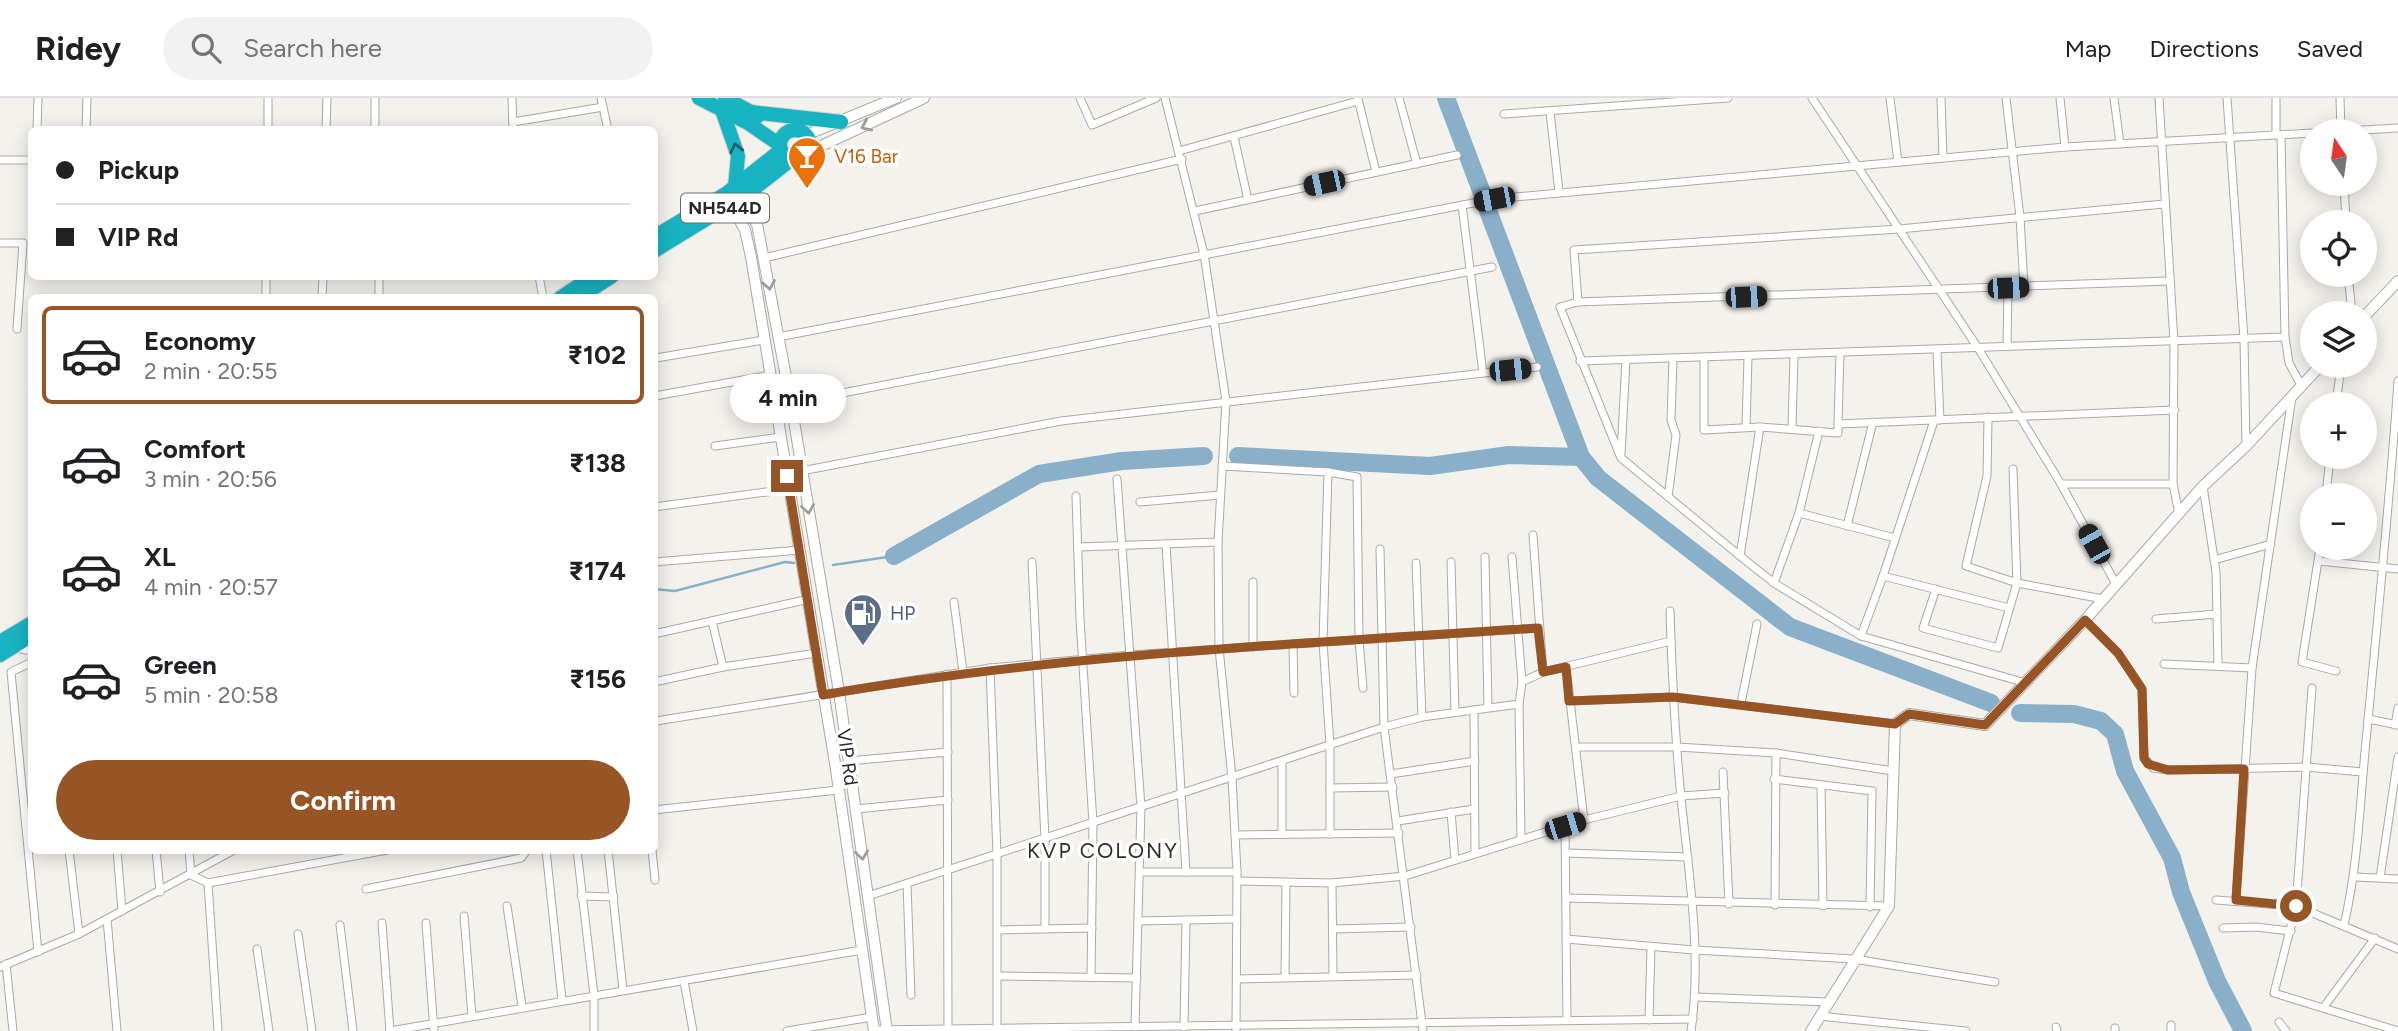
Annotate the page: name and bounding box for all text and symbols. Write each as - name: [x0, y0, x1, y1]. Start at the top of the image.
- search box: [163, 17, 653, 80]
- text: Ridey: [35, 29, 121, 68]
- icon: search: [187, 29, 225, 67]
- text: Search here: [243, 32, 382, 64]
- text: Map: [2065, 34, 2111, 63]
- text: Directions: [2149, 34, 2259, 63]
- text: Saved: [2297, 34, 2363, 63]
- one-way arrow: [861, 118, 873, 132]
- north arrow: [2300, 119, 2376, 196]
- map controls: [2300, 119, 2377, 560]
- bar icon: V16 Bar: [786, 135, 828, 190]
- one-way arrow: [730, 142, 744, 154]
- place label: V16 Bar: [834, 145, 899, 168]
- text: Pickup: [98, 154, 179, 186]
- car: [1302, 168, 1347, 198]
- car: [1472, 185, 1517, 213]
- road number: NH544D: [681, 194, 769, 222]
- button: locate: [2300, 210, 2377, 287]
- text: VIP Rd: [98, 221, 178, 253]
- car: [1987, 277, 2030, 299]
- one-way arrow: [761, 279, 776, 291]
- car: [1725, 286, 1768, 308]
- button: layers: [2300, 301, 2377, 378]
- icon: car: [60, 324, 123, 387]
- text: Economy: [144, 325, 256, 357]
- text: ₹102: [568, 339, 626, 371]
- text: 2 min · 20:55: [144, 357, 277, 385]
- car: [1489, 357, 1532, 383]
- callout: 4 min: [729, 374, 845, 424]
- text: 4 min: [758, 384, 818, 412]
- button: +: [2300, 392, 2377, 469]
- icon: car: [60, 432, 123, 495]
- text: Comfort: [144, 433, 246, 465]
- text: ₹138: [569, 447, 626, 479]
- route end: [771, 460, 803, 492]
- text: 3 min · 20:56: [144, 465, 277, 493]
- button: −: [2300, 483, 2377, 560]
- one-way arrow: [800, 503, 815, 515]
- car: [2075, 521, 2114, 567]
- icon: car: [60, 540, 123, 603]
- text: XL: [144, 541, 176, 573]
- text: ₹174: [569, 555, 626, 587]
- text: 4 min · 20:57: [144, 573, 278, 601]
- fuel station icon: HP: [842, 592, 884, 647]
- place label: HP: [890, 602, 915, 625]
- icon: car: [60, 648, 123, 711]
- text: Green: [144, 649, 217, 681]
- text: ₹156: [569, 663, 626, 695]
- text: 5 min · 20:58: [144, 681, 279, 709]
- street label: VIP Rd: [832, 727, 863, 787]
- button: Confirm: [56, 760, 630, 840]
- car: [1542, 810, 1589, 842]
- district label: KVP COLONY: [1027, 838, 1179, 863]
- one-way arrow: [855, 849, 870, 861]
- route start: [2280, 890, 2312, 922]

